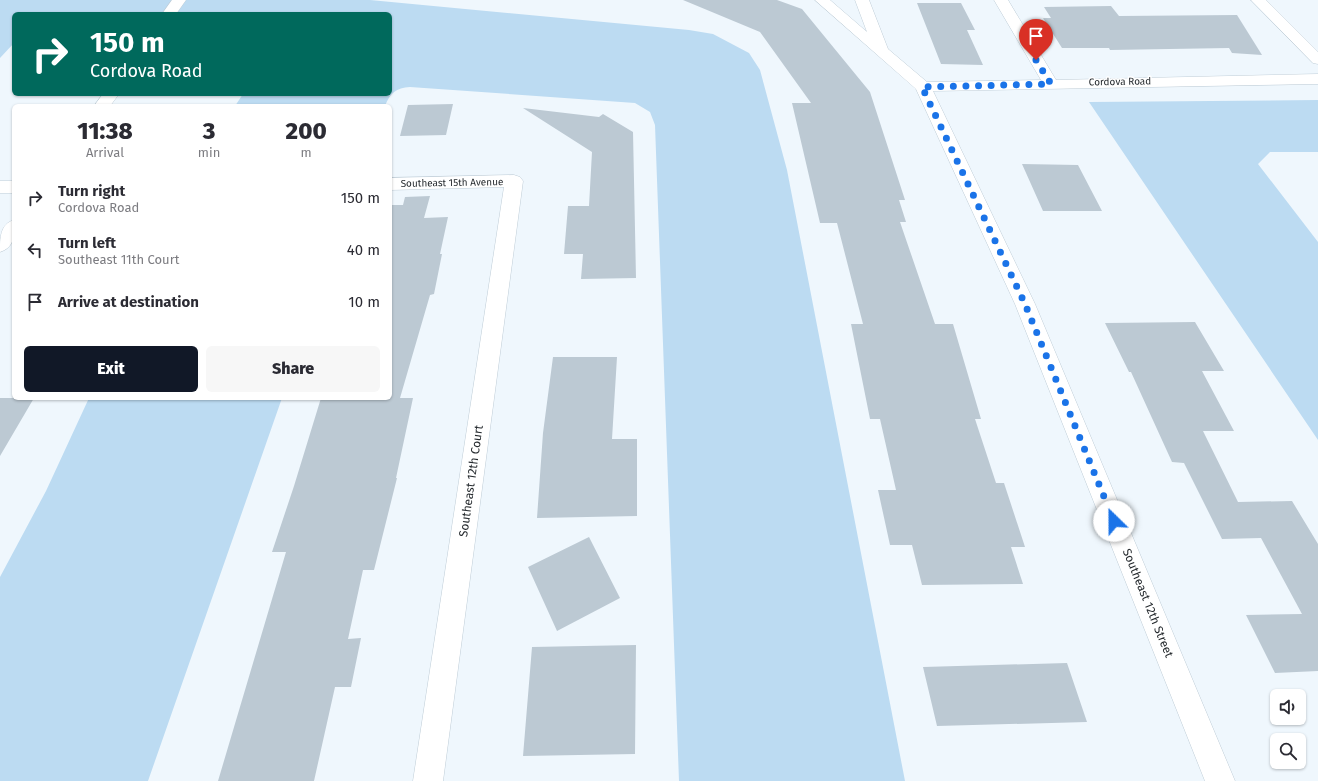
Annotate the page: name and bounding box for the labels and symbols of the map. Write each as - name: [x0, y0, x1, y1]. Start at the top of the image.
- pin: [1019, 19, 1053, 60]
- street label: Cordova Road: [1089, 75, 1151, 89]
- street label: Southeast 15th Avenue: [401, 176, 503, 190]
- street label: Southeast 12th Court: [456, 423, 486, 538]
- position arrow: [1093, 500, 1135, 542]
- street label: Southeast 12th Street: [1120, 547, 1176, 660]

